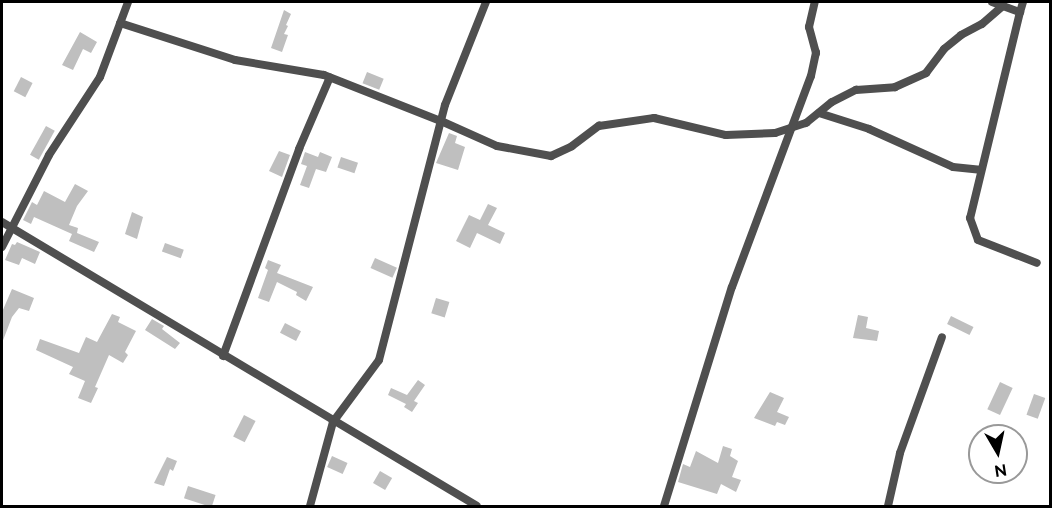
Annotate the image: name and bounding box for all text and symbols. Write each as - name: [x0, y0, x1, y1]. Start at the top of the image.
- north arrow: [968, 424, 1028, 484]
- text: N: [993, 460, 1008, 481]

